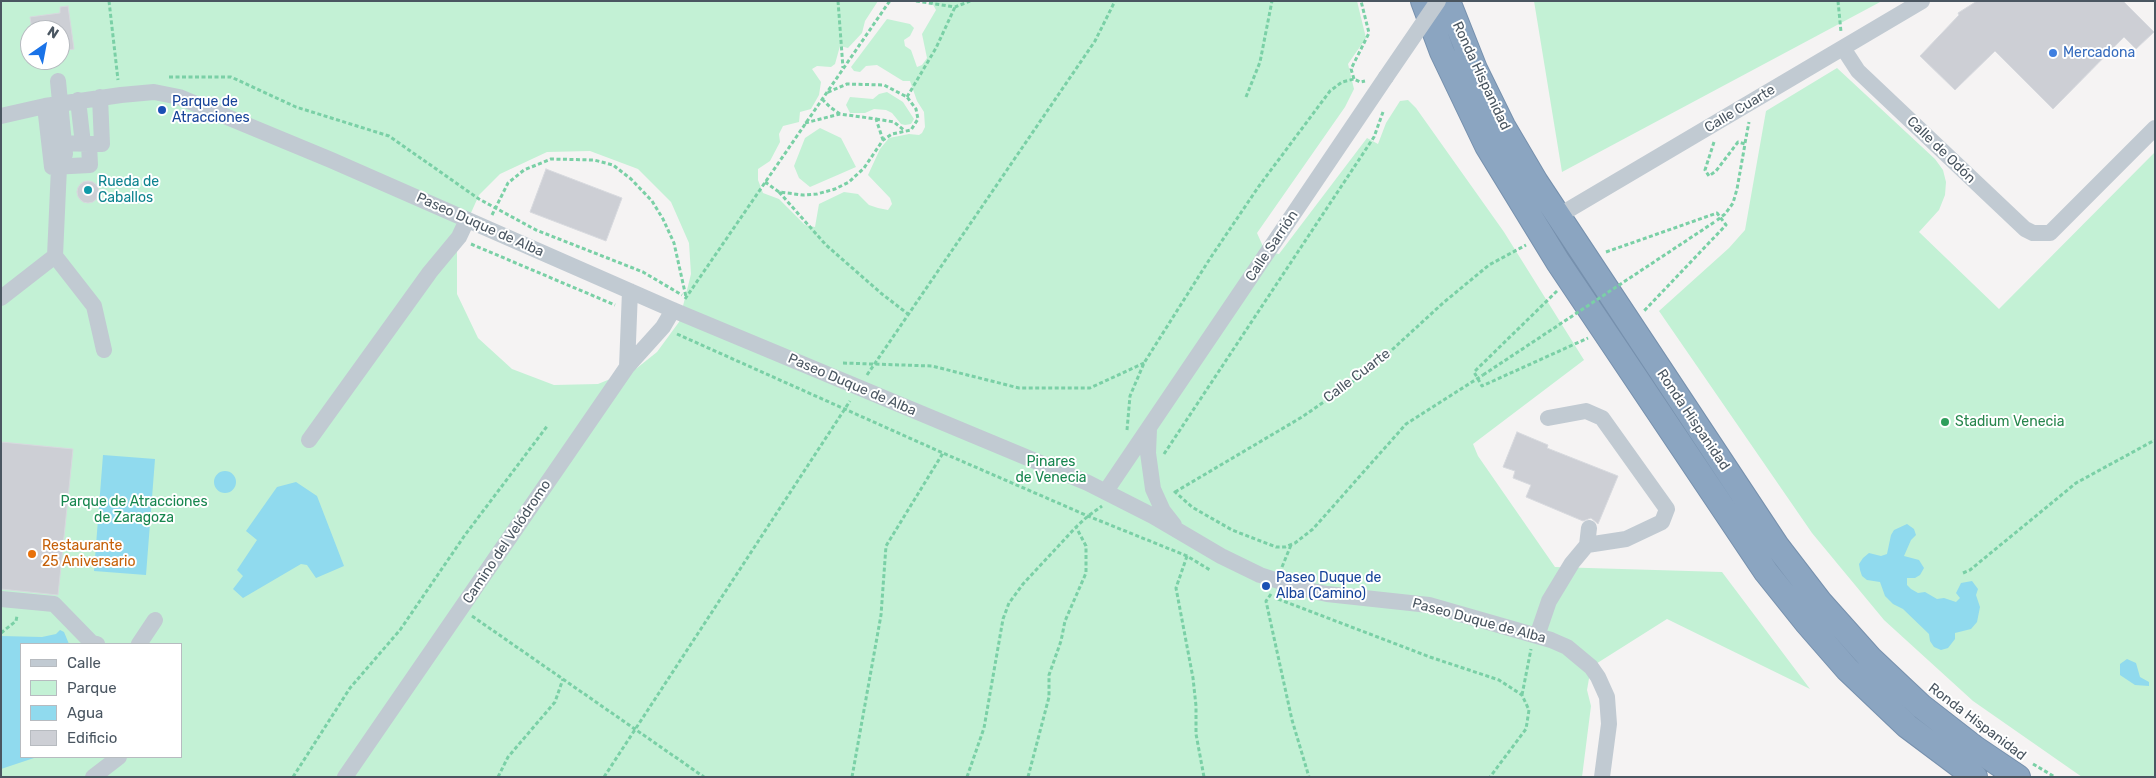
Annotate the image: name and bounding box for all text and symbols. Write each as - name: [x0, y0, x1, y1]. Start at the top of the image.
- street label: Ronda Hispanidad: [1448, 19, 1514, 133]
- north arrow: [20, 20, 70, 70]
- text: N: [44, 23, 62, 43]
- place label: Mercadona: [2063, 45, 2135, 61]
- marker: Mercadona: [2047, 47, 2059, 59]
- street label: Calle Cuarte: [1702, 81, 1778, 137]
- place label: Parque de Atracciones: [172, 94, 250, 126]
- marker: Parque de Atracciones: [156, 104, 168, 116]
- street label: Calle de Odón: [1903, 113, 1979, 187]
- place label: Rueda de Caballos: [98, 174, 159, 206]
- marker: Rueda de Caballos: [82, 184, 94, 196]
- street label: Paseo Duque de Alba: [414, 189, 546, 261]
- street label: Calle Sarrión: [1242, 207, 1302, 285]
- street label: Calle Cuarte: [1320, 345, 1394, 407]
- street label: Paseo Duque de Alba: [785, 350, 919, 420]
- street label: Ronda Hispanidad: [1653, 366, 1733, 474]
- place label: Stadium Venecia: [1955, 414, 2064, 430]
- marker: Stadium Venecia: [1939, 416, 1951, 428]
- park label: Pinares de Venecia: [1015, 454, 1087, 487]
- street label: Camino del Velódromo: [459, 477, 555, 607]
- park label: Parque de Atracciones de Zaragoza: [60, 494, 208, 526]
- place label: Restaurante 25 Aniversario: [42, 538, 135, 570]
- marker: Restaurante 25 Aniversario: [26, 548, 38, 560]
- place label: Paseo Duque de Alba (Camino): [1276, 570, 1381, 602]
- marker: Paseo Duque de Alba (Camino): [1260, 580, 1272, 592]
- street label: Paseo Duque de Alba: [1410, 595, 1548, 647]
- legend: [20, 643, 182, 758]
- text: Calle: [67, 654, 101, 672]
- text: Parque: [67, 679, 117, 697]
- street label: Ronda Hispanidad: [1925, 680, 2029, 764]
- text: Agua: [67, 704, 103, 722]
- text: Edificio: [67, 729, 117, 747]

